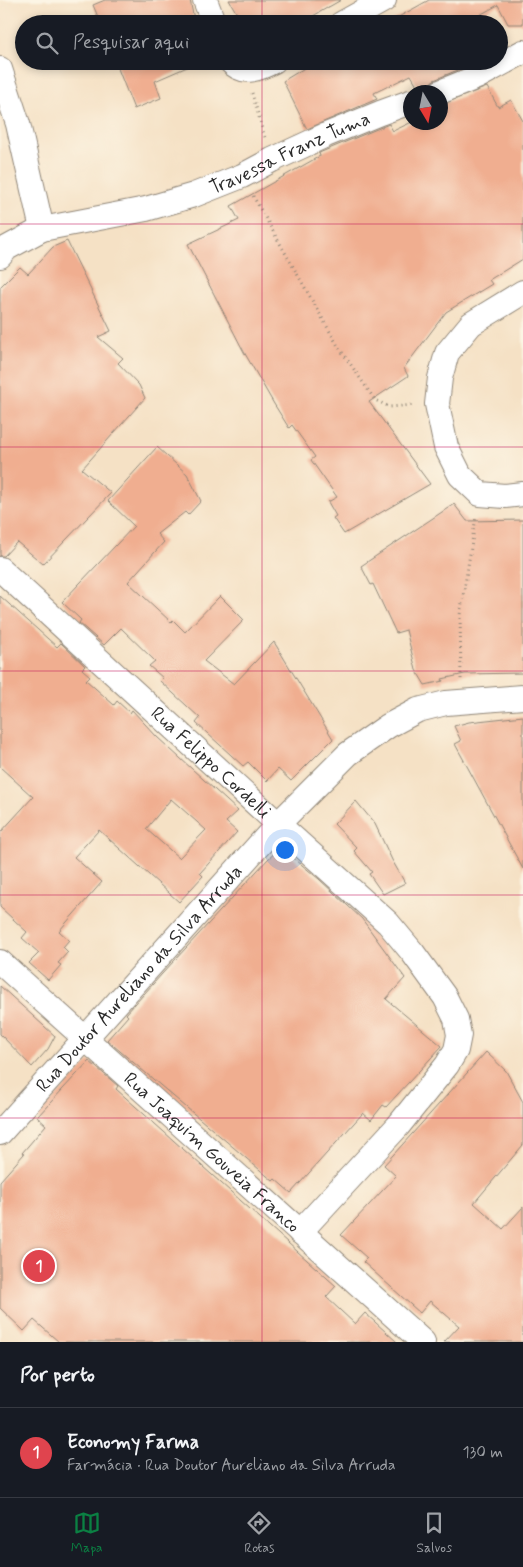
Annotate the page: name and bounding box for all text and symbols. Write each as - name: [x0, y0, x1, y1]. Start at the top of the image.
- search box: [15, 15, 508, 70]
- icon: search: [33, 29, 61, 57]
- text: Pesquisar aqui: [73, 30, 189, 55]
- north arrow: [403, 85, 448, 130]
- street label: Travessa Franz Tuma: [206, 106, 374, 200]
- street label: Rua Felippo Cordelli: [145, 701, 276, 824]
- your location: [272, 837, 298, 863]
- street label: Rua Doutor Aureliano da Silva Arruda: [30, 859, 248, 1097]
- street label: Rua Joaquim Gouveia Franco: [118, 1067, 306, 1238]
- pin: 1: [23, 1247, 55, 1285]
- text: Por perto: [20, 1361, 95, 1389]
- text: Economy Farma: [67, 1430, 199, 1455]
- text: 1: [32, 1442, 40, 1463]
- text: 130 m: [462, 1442, 503, 1463]
- text: Farmácia · Rua Doutor Aureliano da Silva Arruda: [67, 1455, 396, 1476]
- tab: Mapa: [71, 1509, 103, 1557]
- tab: Rotas: [244, 1509, 275, 1557]
- tab: Salvos: [416, 1509, 452, 1557]

